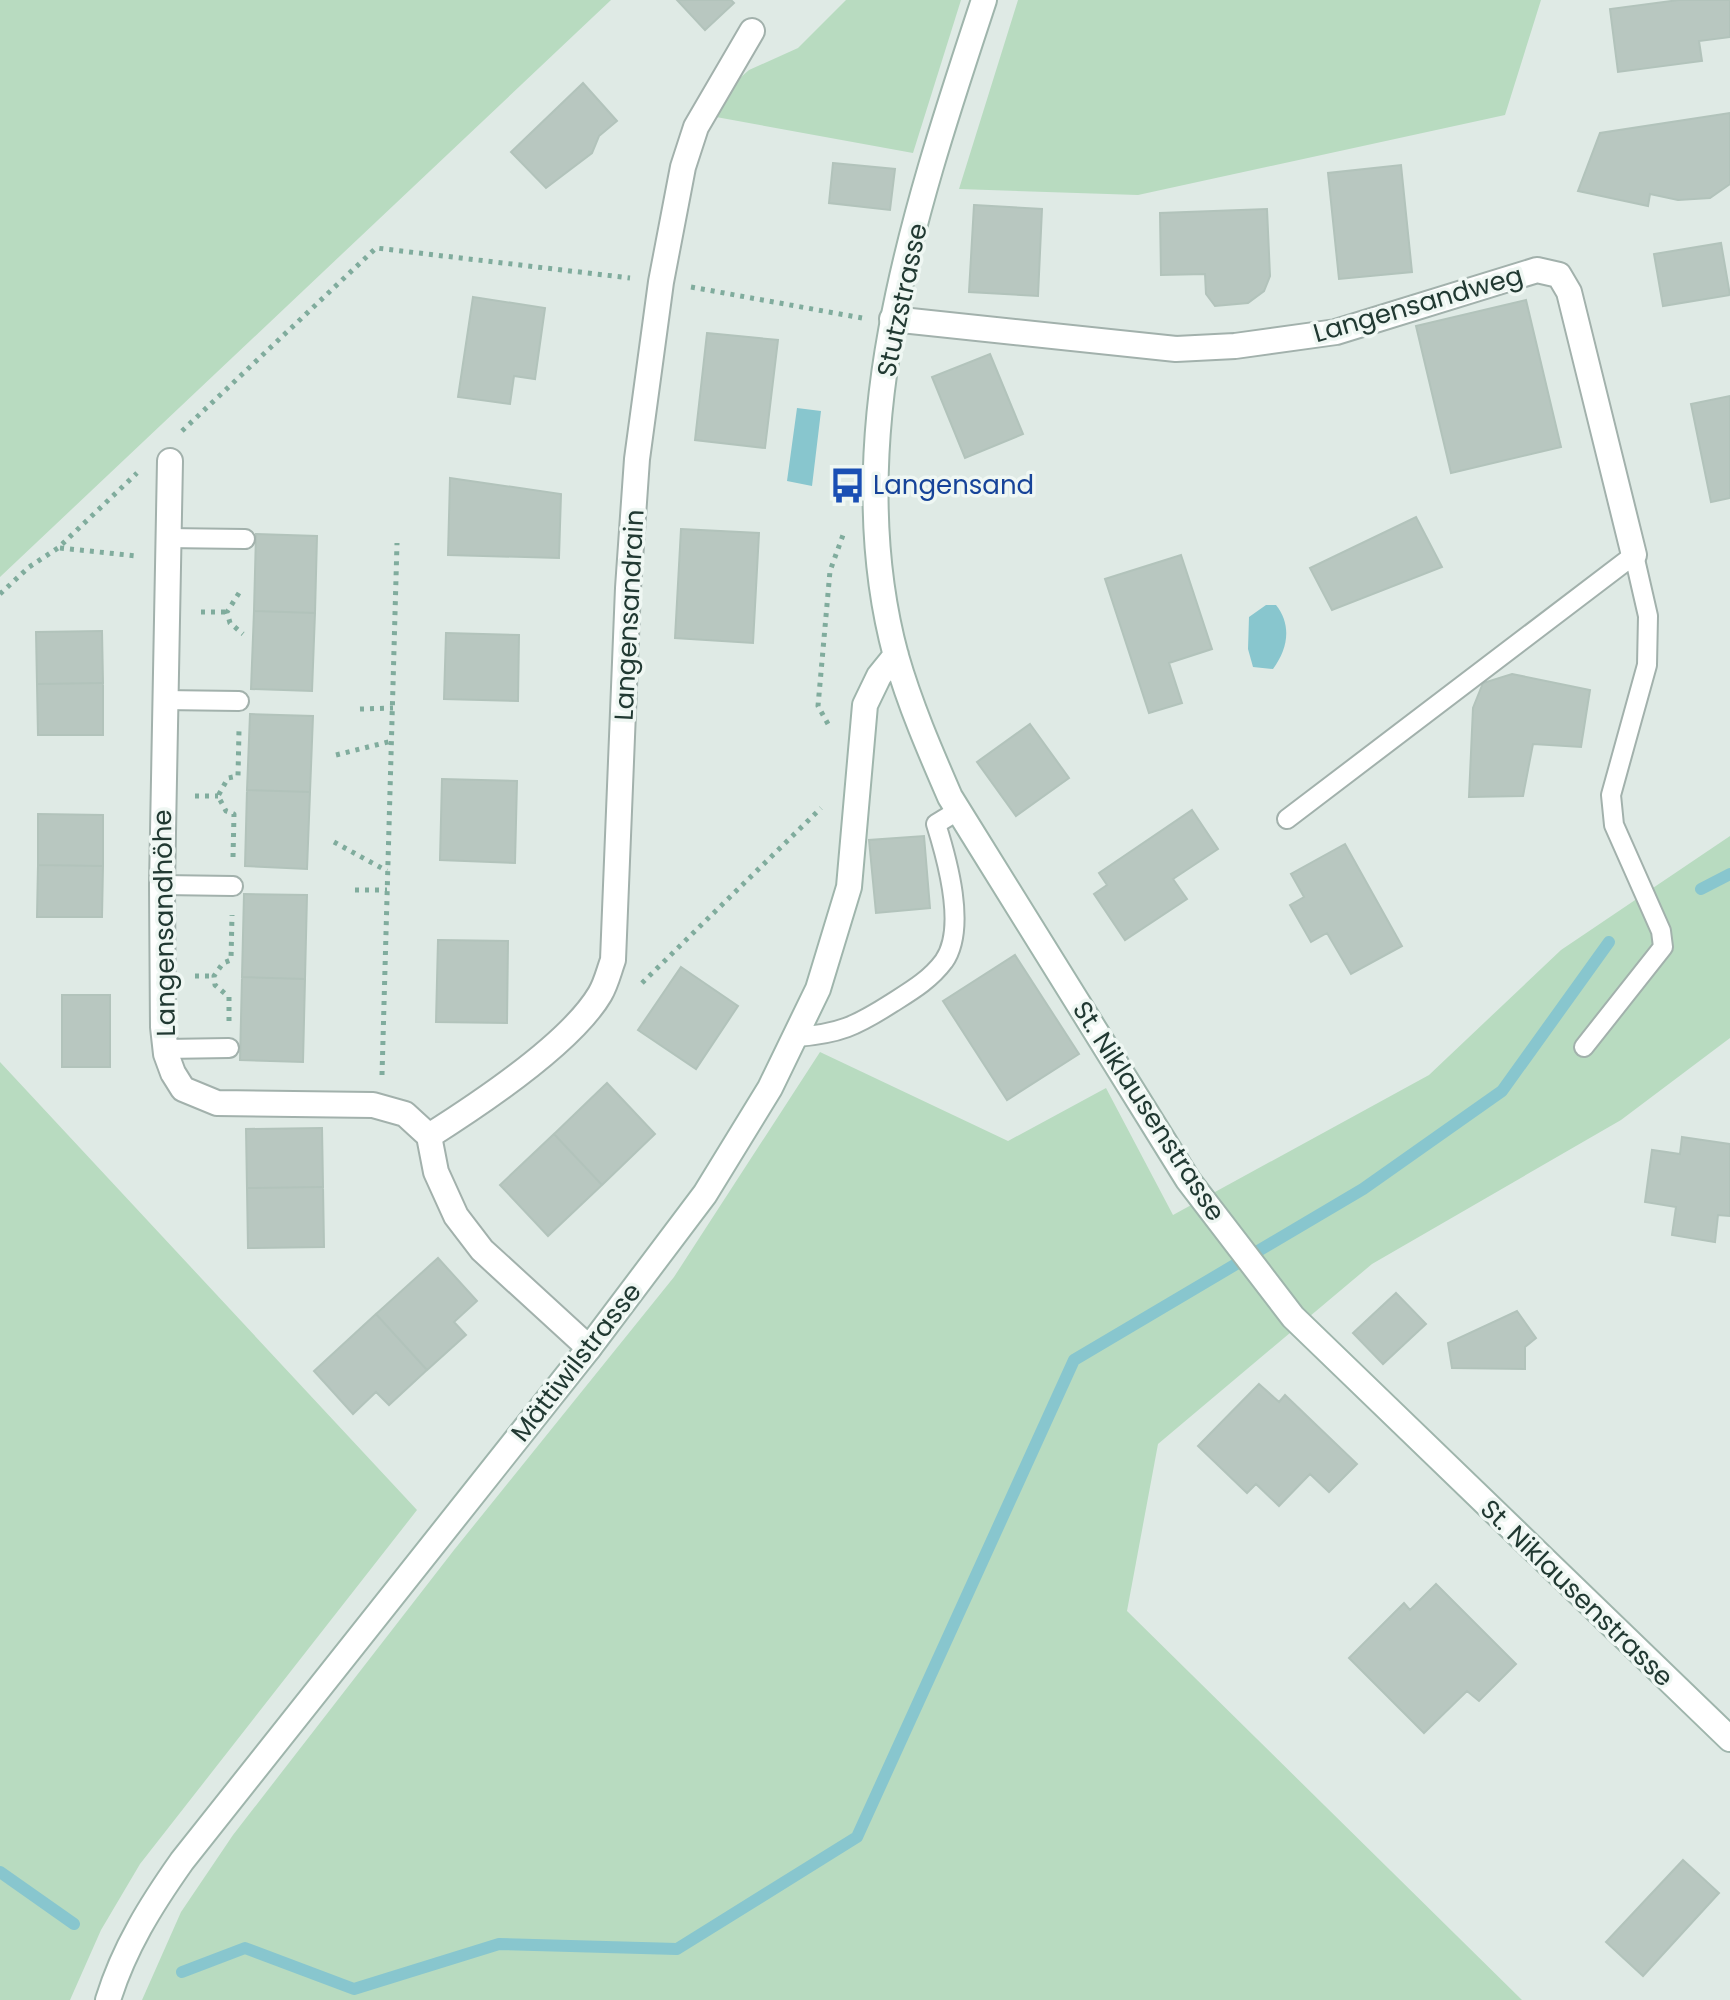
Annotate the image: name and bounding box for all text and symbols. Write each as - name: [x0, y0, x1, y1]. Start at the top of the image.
- street label: Stutzstrasse: [868, 220, 936, 380]
- street label: Langensandweg: [1309, 257, 1527, 351]
- bus stop icon: Langensand: [828, 466, 866, 504]
- place label: Langensand: [873, 467, 1034, 503]
- street label: Langensandrain: [605, 508, 653, 722]
- street label: Langensandhöhe: [144, 809, 184, 1037]
- street label: St. Niklausenstrasse: [1064, 994, 1234, 1228]
- street label: Mättiwilstrasse: [502, 1275, 650, 1449]
- street label: St. Niklausenstrasse: [1473, 1491, 1681, 1695]

